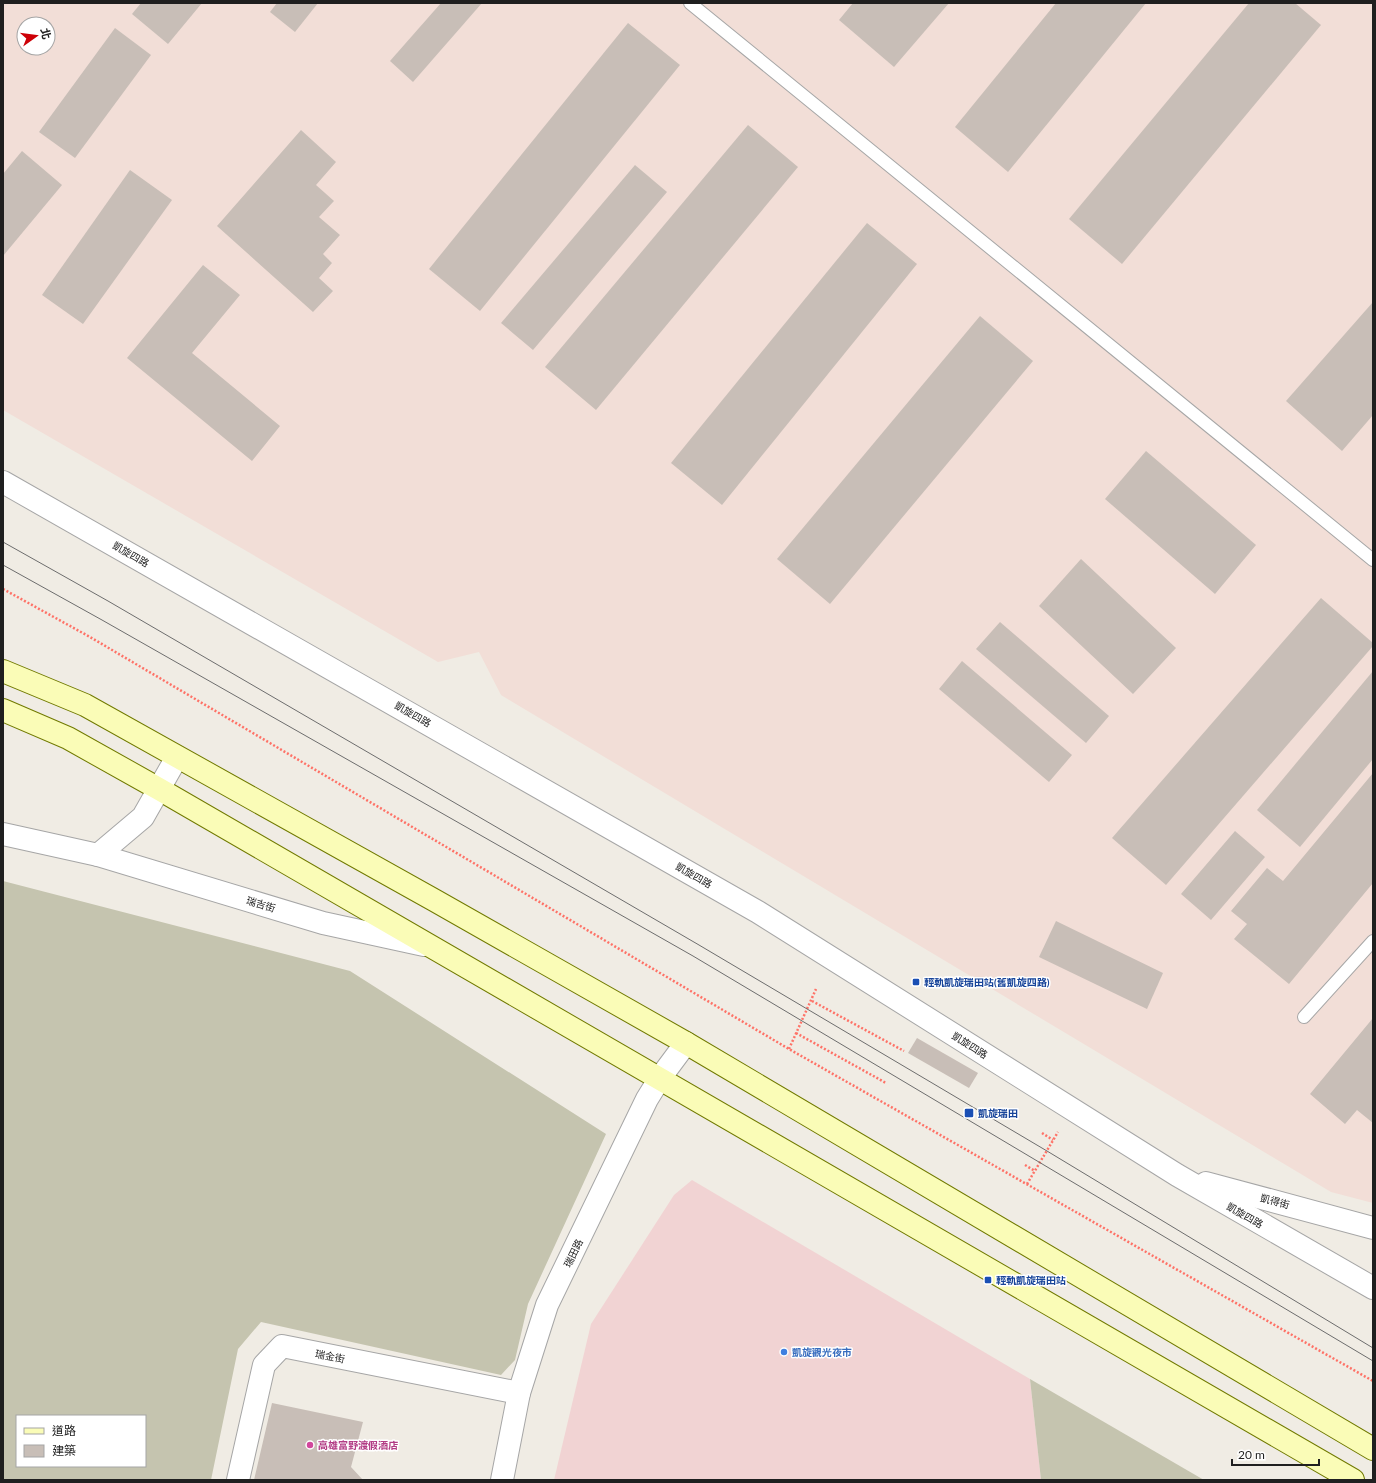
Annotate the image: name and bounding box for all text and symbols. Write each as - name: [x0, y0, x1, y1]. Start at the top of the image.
- north arrow: [16, 16, 56, 56]
- text: 北: [39, 27, 54, 40]
- street label: 凱旋四路: [111, 539, 151, 569]
- street label: 凱旋四路: [393, 699, 433, 729]
- street label: 凱旋四路: [674, 860, 714, 890]
- street label: 瑞吉街: [245, 894, 277, 914]
- place label: 輕軌凱旋瑞田站(舊凱旋四路): [924, 976, 1050, 988]
- marker: 輕軌凱旋瑞田站(舊凱旋四路): [911, 977, 921, 987]
- street label: 凱旋四路: [950, 1029, 990, 1061]
- marker: 凱旋瑞田: [963, 1107, 975, 1119]
- place label: 凱旋瑞田: [978, 1107, 1018, 1119]
- street label: 凱得街: [1259, 1191, 1291, 1211]
- street label: 凱旋四路: [1225, 1200, 1265, 1230]
- street label: 瑞田路: [561, 1237, 585, 1269]
- place label: 輕軌凱旋瑞田站: [996, 1274, 1066, 1286]
- marker: 輕軌凱旋瑞田站: [983, 1275, 993, 1285]
- place label: 凱旋觀光夜市: [792, 1346, 852, 1358]
- street label: 瑞金街: [314, 1347, 346, 1365]
- marker: 凱旋觀光夜市: [779, 1347, 789, 1357]
- legend: [16, 1415, 146, 1467]
- text: 道路: [52, 1423, 76, 1438]
- place label: 高雄富野渡假酒店: [318, 1439, 398, 1451]
- marker: 高雄富野渡假酒店: [305, 1440, 315, 1450]
- scale bar: [1232, 1441, 1319, 1467]
- text: 建築: [52, 1443, 76, 1458]
- text: 20 m: [1238, 1447, 1265, 1462]

